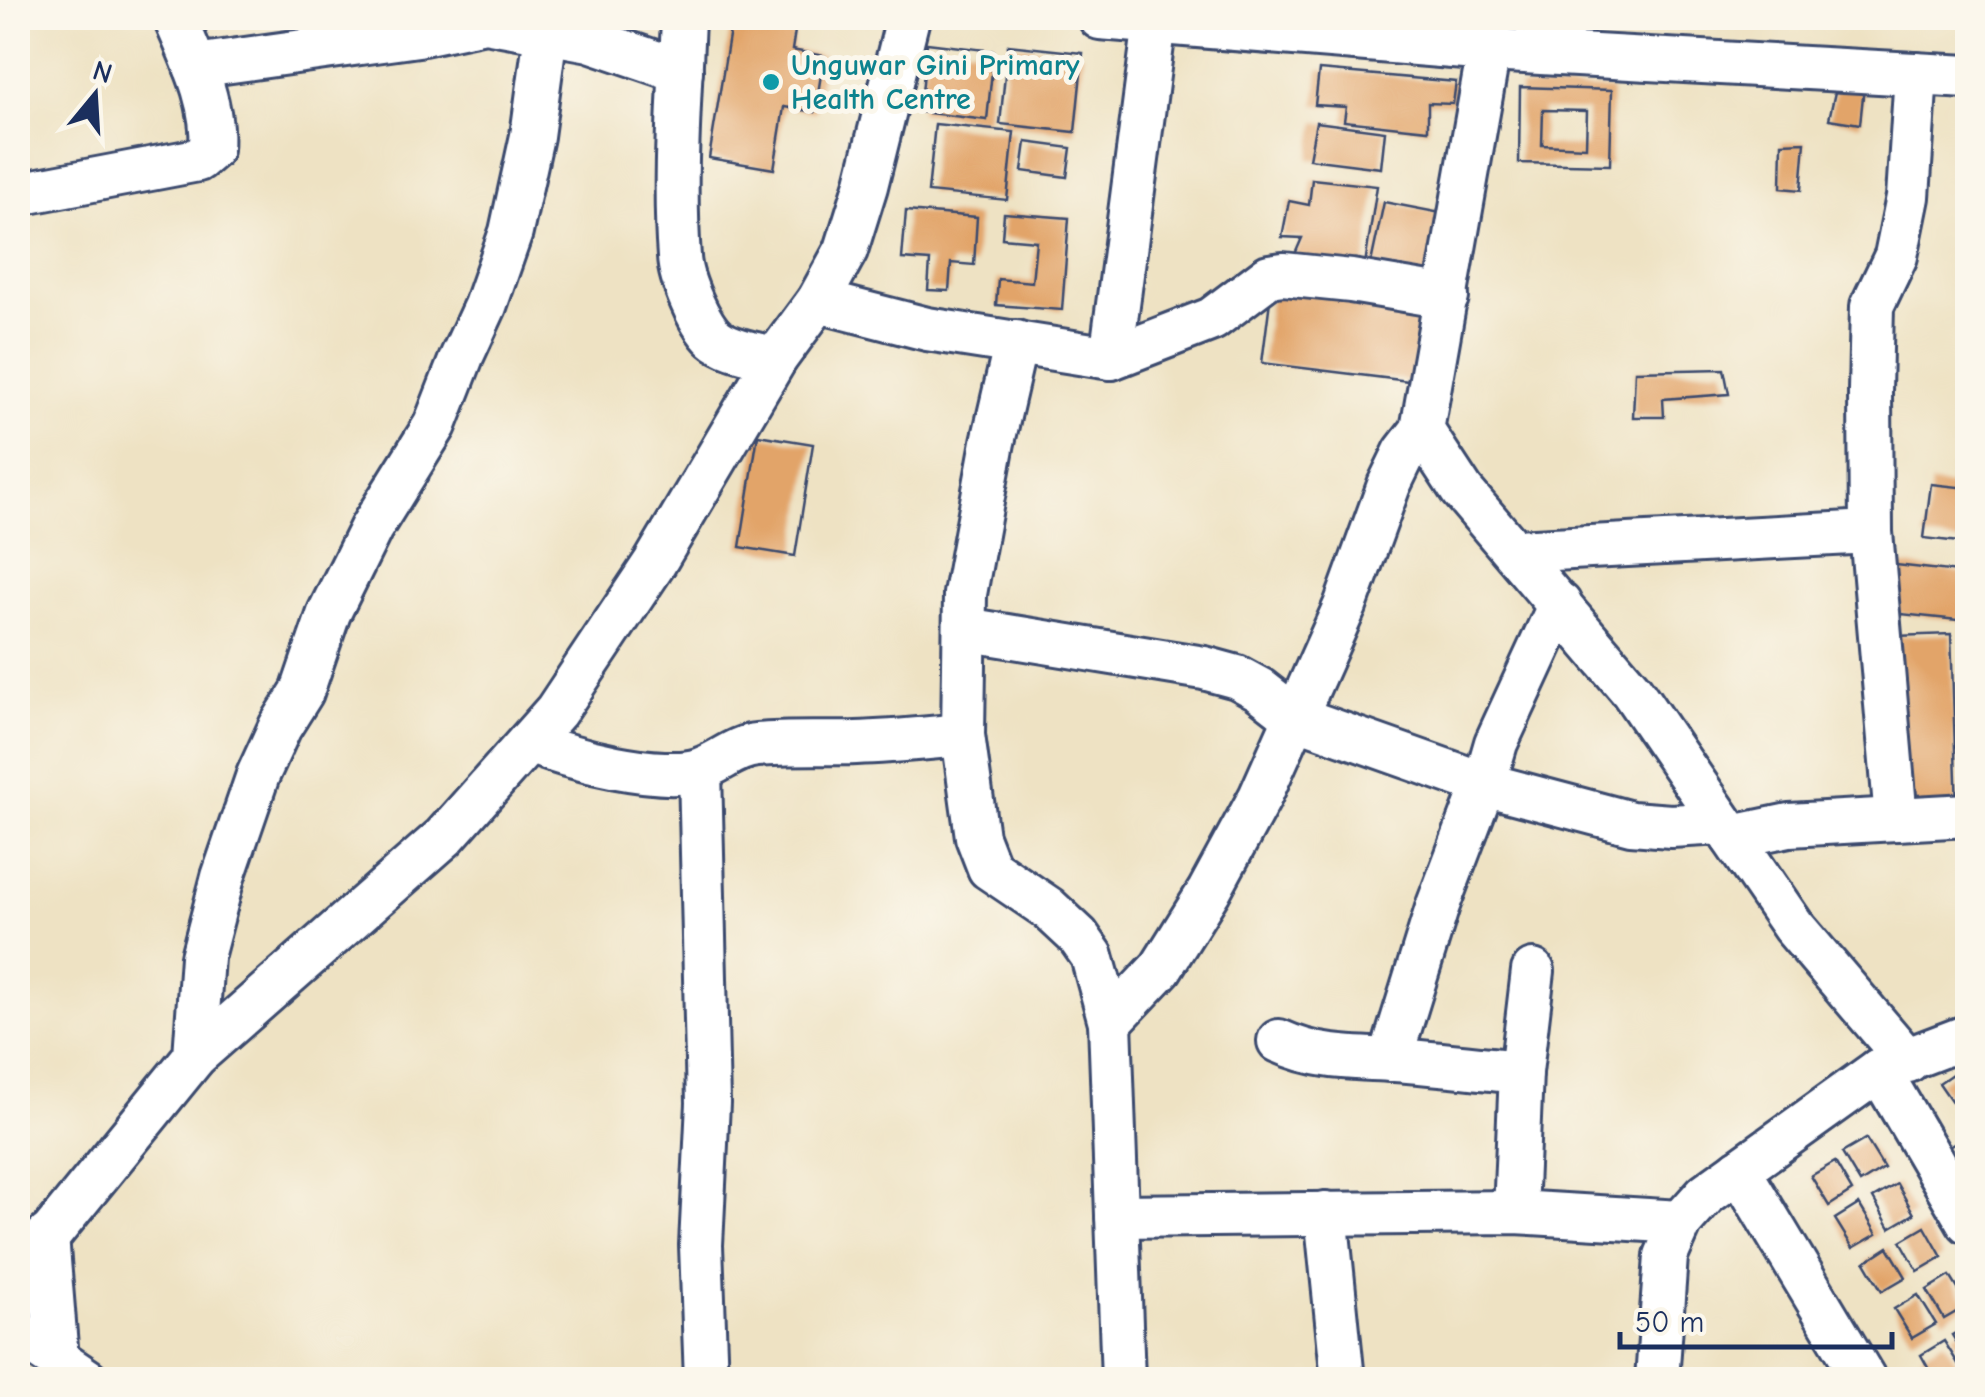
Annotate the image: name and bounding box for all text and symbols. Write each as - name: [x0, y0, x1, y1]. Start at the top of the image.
- north arrow: [45, 45, 145, 145]
- place label: Unguwar Gini Primary Health Centre: [791, 48, 1080, 117]
- text: N: [89, 54, 116, 90]
- marker: Unguwar Gini Primary Health Centre: [760, 71, 782, 93]
- scale bar: [1620, 1287, 1892, 1349]
- text: 50 m: [1635, 1305, 1704, 1340]

